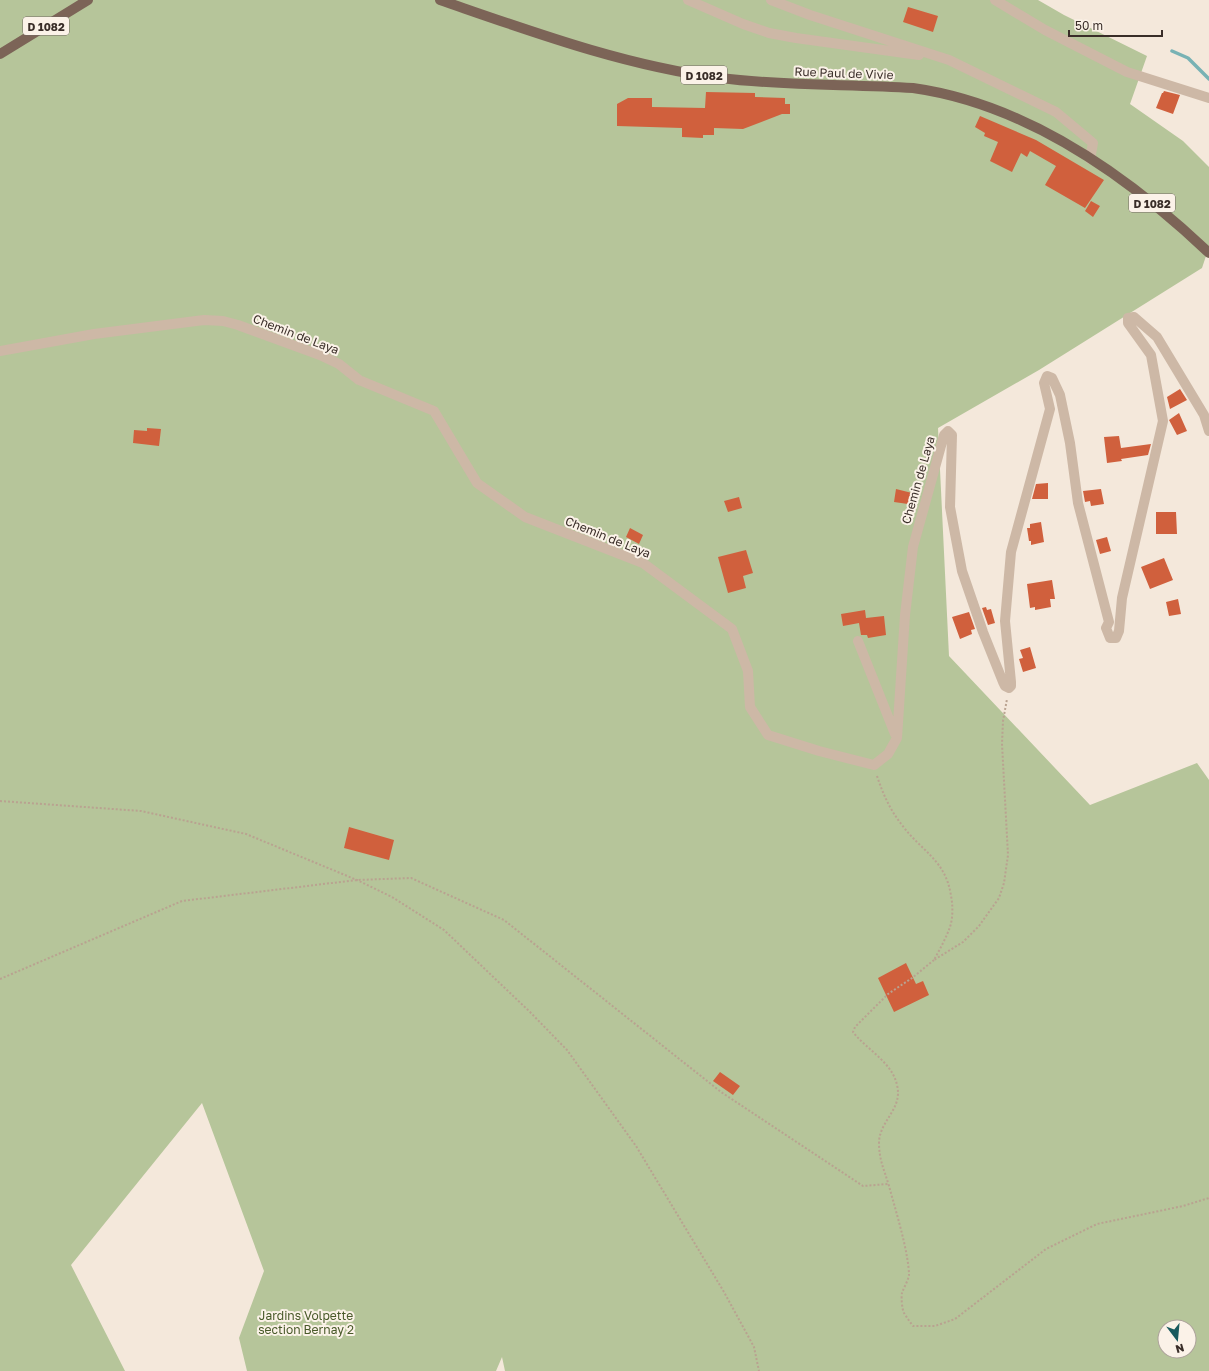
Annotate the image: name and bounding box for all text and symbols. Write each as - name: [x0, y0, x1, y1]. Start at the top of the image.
- scale bar: [1069, 12, 1162, 38]
- road number: D 1082: [23, 17, 69, 35]
- text: 50 m: [1075, 18, 1103, 33]
- street label: Rue Paul de Vivie: [794, 64, 894, 82]
- road number: D 1082: [681, 66, 727, 84]
- road number: D 1082: [1129, 194, 1175, 212]
- street label: Chemin de Laya: [251, 311, 341, 357]
- street label: Chemin de Laya: [898, 434, 938, 526]
- street label: Chemin de Laya: [563, 513, 653, 561]
- park label: Jardins Volpette section Bernay 2: [258, 1308, 354, 1337]
- north arrow: [1157, 1319, 1197, 1359]
- text: N: [1174, 1342, 1186, 1356]

